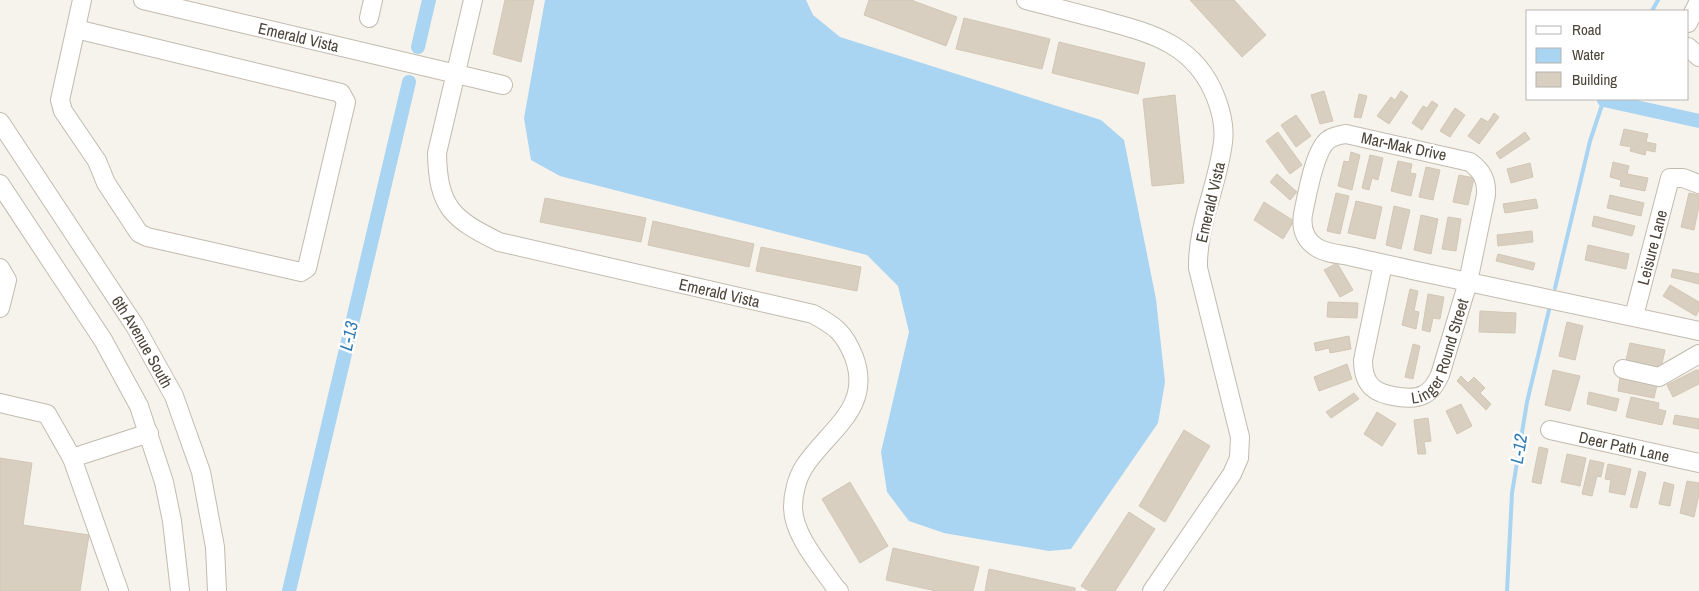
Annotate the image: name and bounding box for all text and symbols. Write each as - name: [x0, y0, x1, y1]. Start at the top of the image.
- legend: [1526, 10, 1689, 100]
- street label: Emerald Vista: [256, 17, 342, 57]
- text: Road: [1572, 19, 1601, 40]
- text: Water: [1572, 44, 1604, 65]
- text: Building: [1572, 69, 1617, 90]
- street label: Mar-Mak Drive: [1359, 126, 1449, 166]
- street label: Emerald Vista: [1190, 159, 1230, 245]
- street label: Leisure Lane: [1632, 207, 1672, 287]
- street label: Emerald Vista: [677, 273, 763, 313]
- street label: 6th Avenue South: [107, 291, 178, 392]
- street label: Linger Round Street: [1410, 296, 1473, 409]
- water label: L-13: [333, 319, 364, 353]
- street label: Deer Path Lane: [1577, 426, 1671, 467]
- water label: L-12: [1504, 432, 1533, 465]

